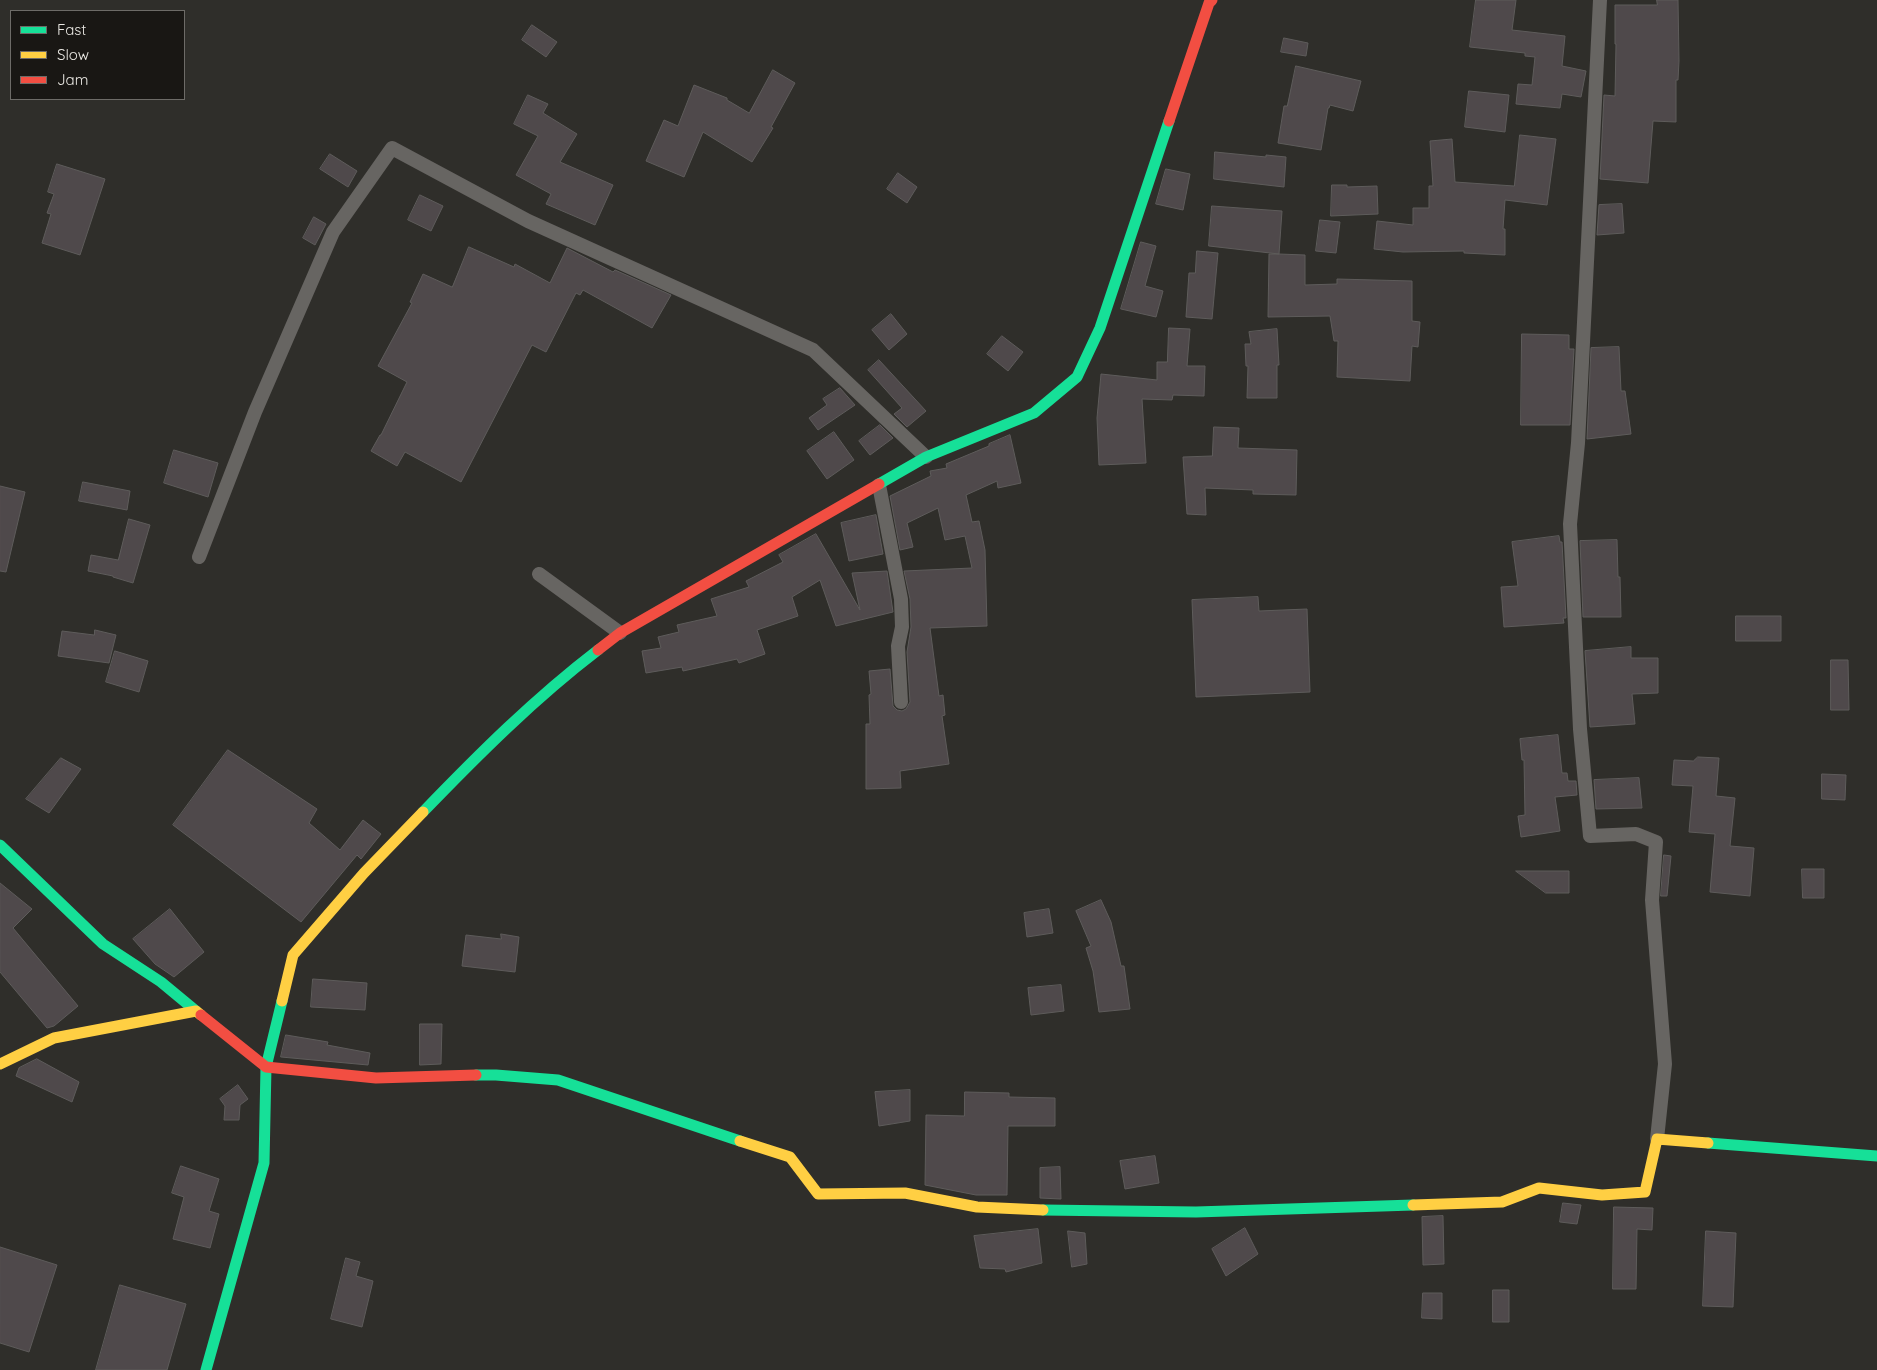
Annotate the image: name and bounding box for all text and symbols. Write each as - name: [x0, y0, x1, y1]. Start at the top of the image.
- legend: [10, 10, 185, 100]
- text: Fast: [57, 20, 86, 39]
- text: Slow: [57, 45, 89, 64]
- text: Jam: [57, 70, 88, 89]

